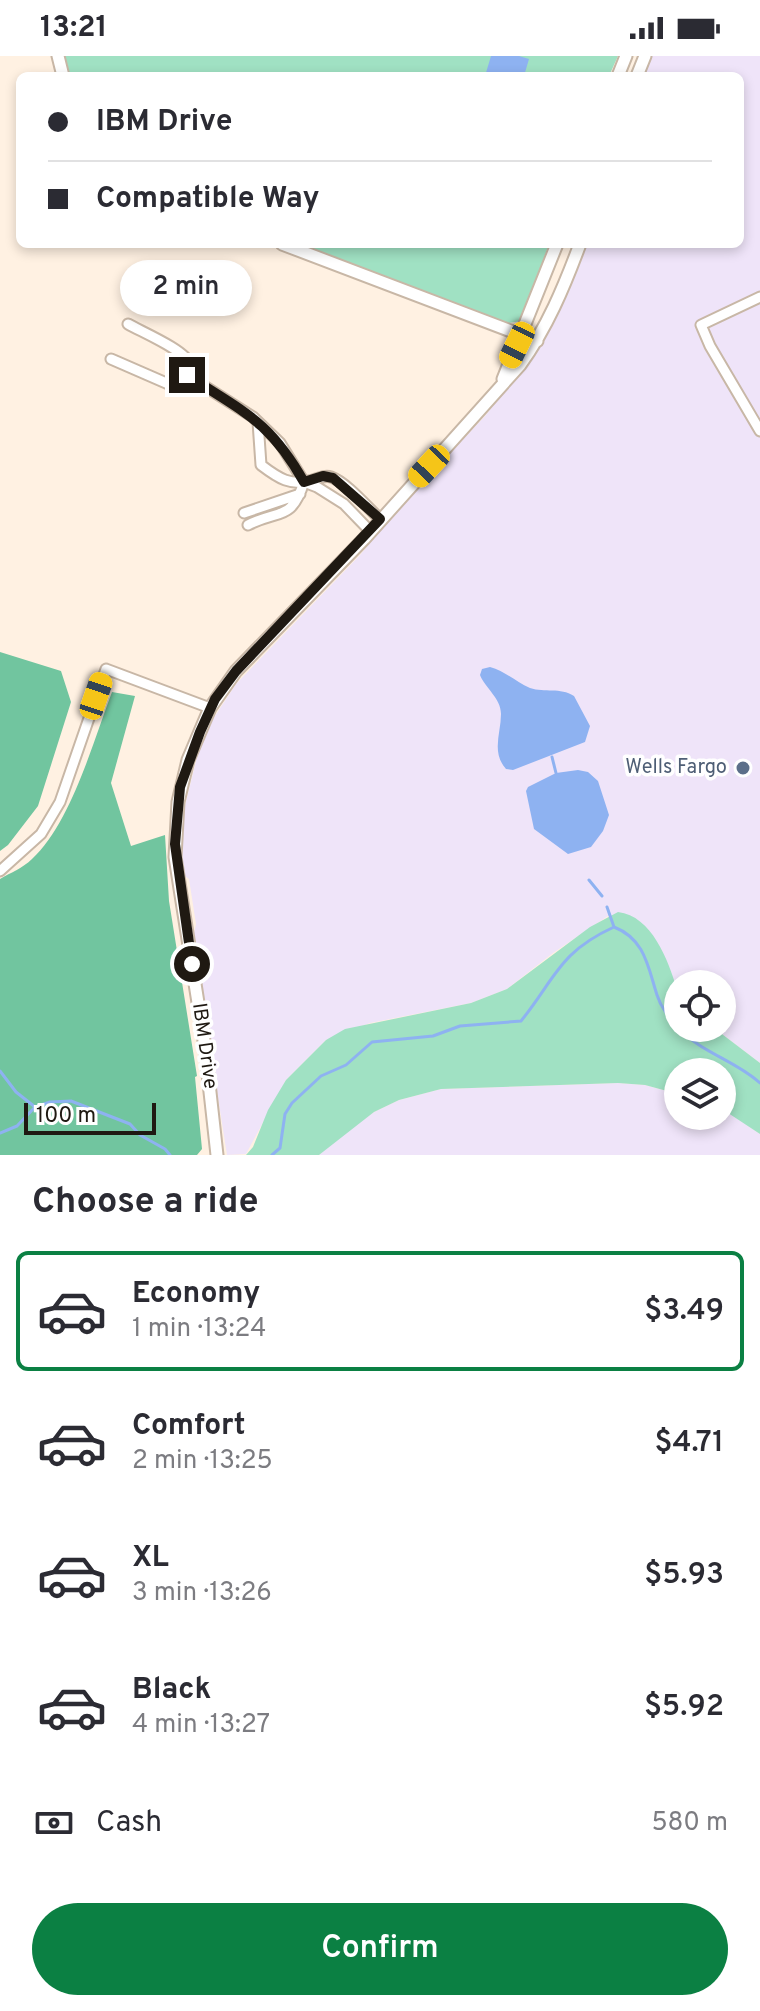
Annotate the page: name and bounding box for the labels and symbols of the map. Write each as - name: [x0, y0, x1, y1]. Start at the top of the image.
- callout: 2 min: [121, 259, 253, 315]
- car: [496, 318, 538, 372]
- route end: [169, 357, 205, 393]
- car: [404, 440, 454, 492]
- car: [77, 669, 115, 723]
- place label: Wells Fargo: [625, 755, 727, 781]
- marker: Wells Fargo: [734, 759, 752, 777]
- route start: [174, 946, 210, 982]
- street label: IBM Drive: [185, 1001, 223, 1091]
- scale bar: [24, 1099, 156, 1135]

